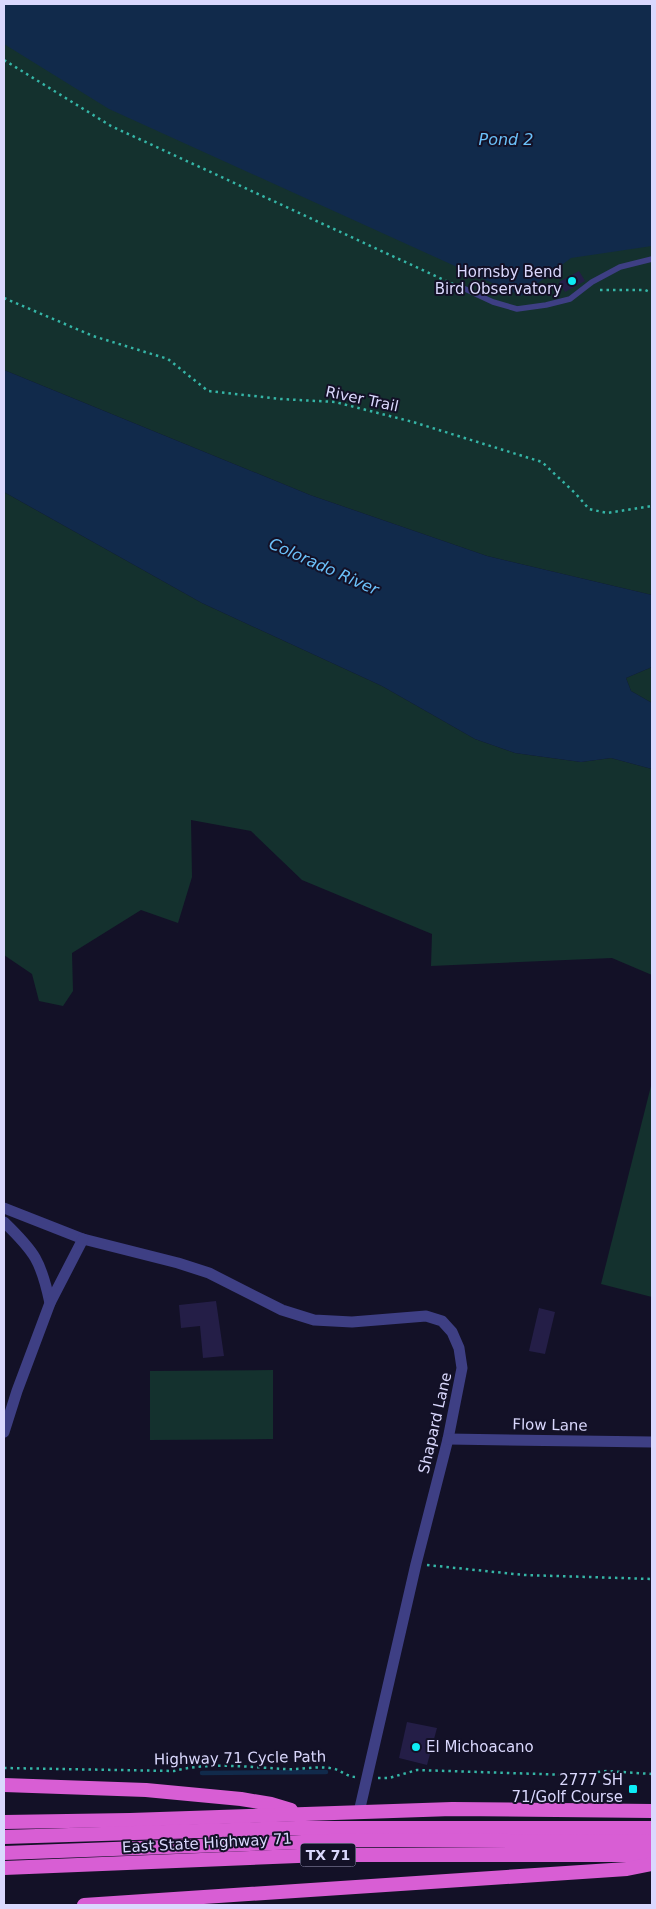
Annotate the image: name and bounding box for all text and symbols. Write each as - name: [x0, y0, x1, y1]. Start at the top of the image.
- water label: Pond 2: [479, 130, 534, 149]
- place label: Hornsby Bend Bird Observatory: [435, 263, 562, 298]
- marker: Hornsby Bend Bird Observatory: [566, 275, 578, 287]
- street label: River Trail: [324, 382, 400, 416]
- water label: Colorado River: [266, 534, 383, 600]
- street label: Shapard Lane: [415, 1371, 455, 1475]
- street label: Flow Lane: [512, 1415, 588, 1435]
- place label: El Michoacano: [426, 1738, 534, 1756]
- marker: El Michoacano: [410, 1741, 422, 1753]
- street label: Highway 71 Cycle Path: [154, 1747, 326, 1769]
- place label: 2777 SH 71/Golf Course: [511, 1771, 623, 1806]
- marker: 2777 SH 71/Golf Course: [627, 1783, 639, 1795]
- street label: East State Highway 71: [122, 1830, 292, 1856]
- road number: TX 71: [300, 1844, 356, 1866]

